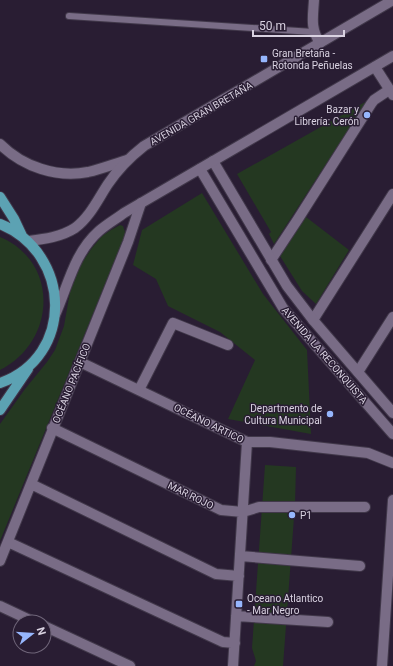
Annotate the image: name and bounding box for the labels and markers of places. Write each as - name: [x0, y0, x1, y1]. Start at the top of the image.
- place label: Gran Bretaña - Rotonda Peñuelas: [272, 48, 353, 71]
- marker: Gran Bretaña - Rotonda Peñuelas: [259, 54, 269, 64]
- place label: Bazar y Librería: Cerón: [294, 104, 359, 127]
- marker: Bazar y Librería: Cerón: [362, 110, 372, 120]
- place label: Departmento de Cultura Municipal: [244, 403, 322, 426]
- marker: Departmento de Cultura Municipal: [325, 409, 335, 419]
- marker: P1: [287, 510, 297, 520]
- place label: P1: [300, 510, 312, 521]
- place label: Oceano Atlantico - Mar Negro: [247, 593, 324, 616]
- marker: Oceano Atlantico - Mar Negro: [234, 599, 244, 609]

